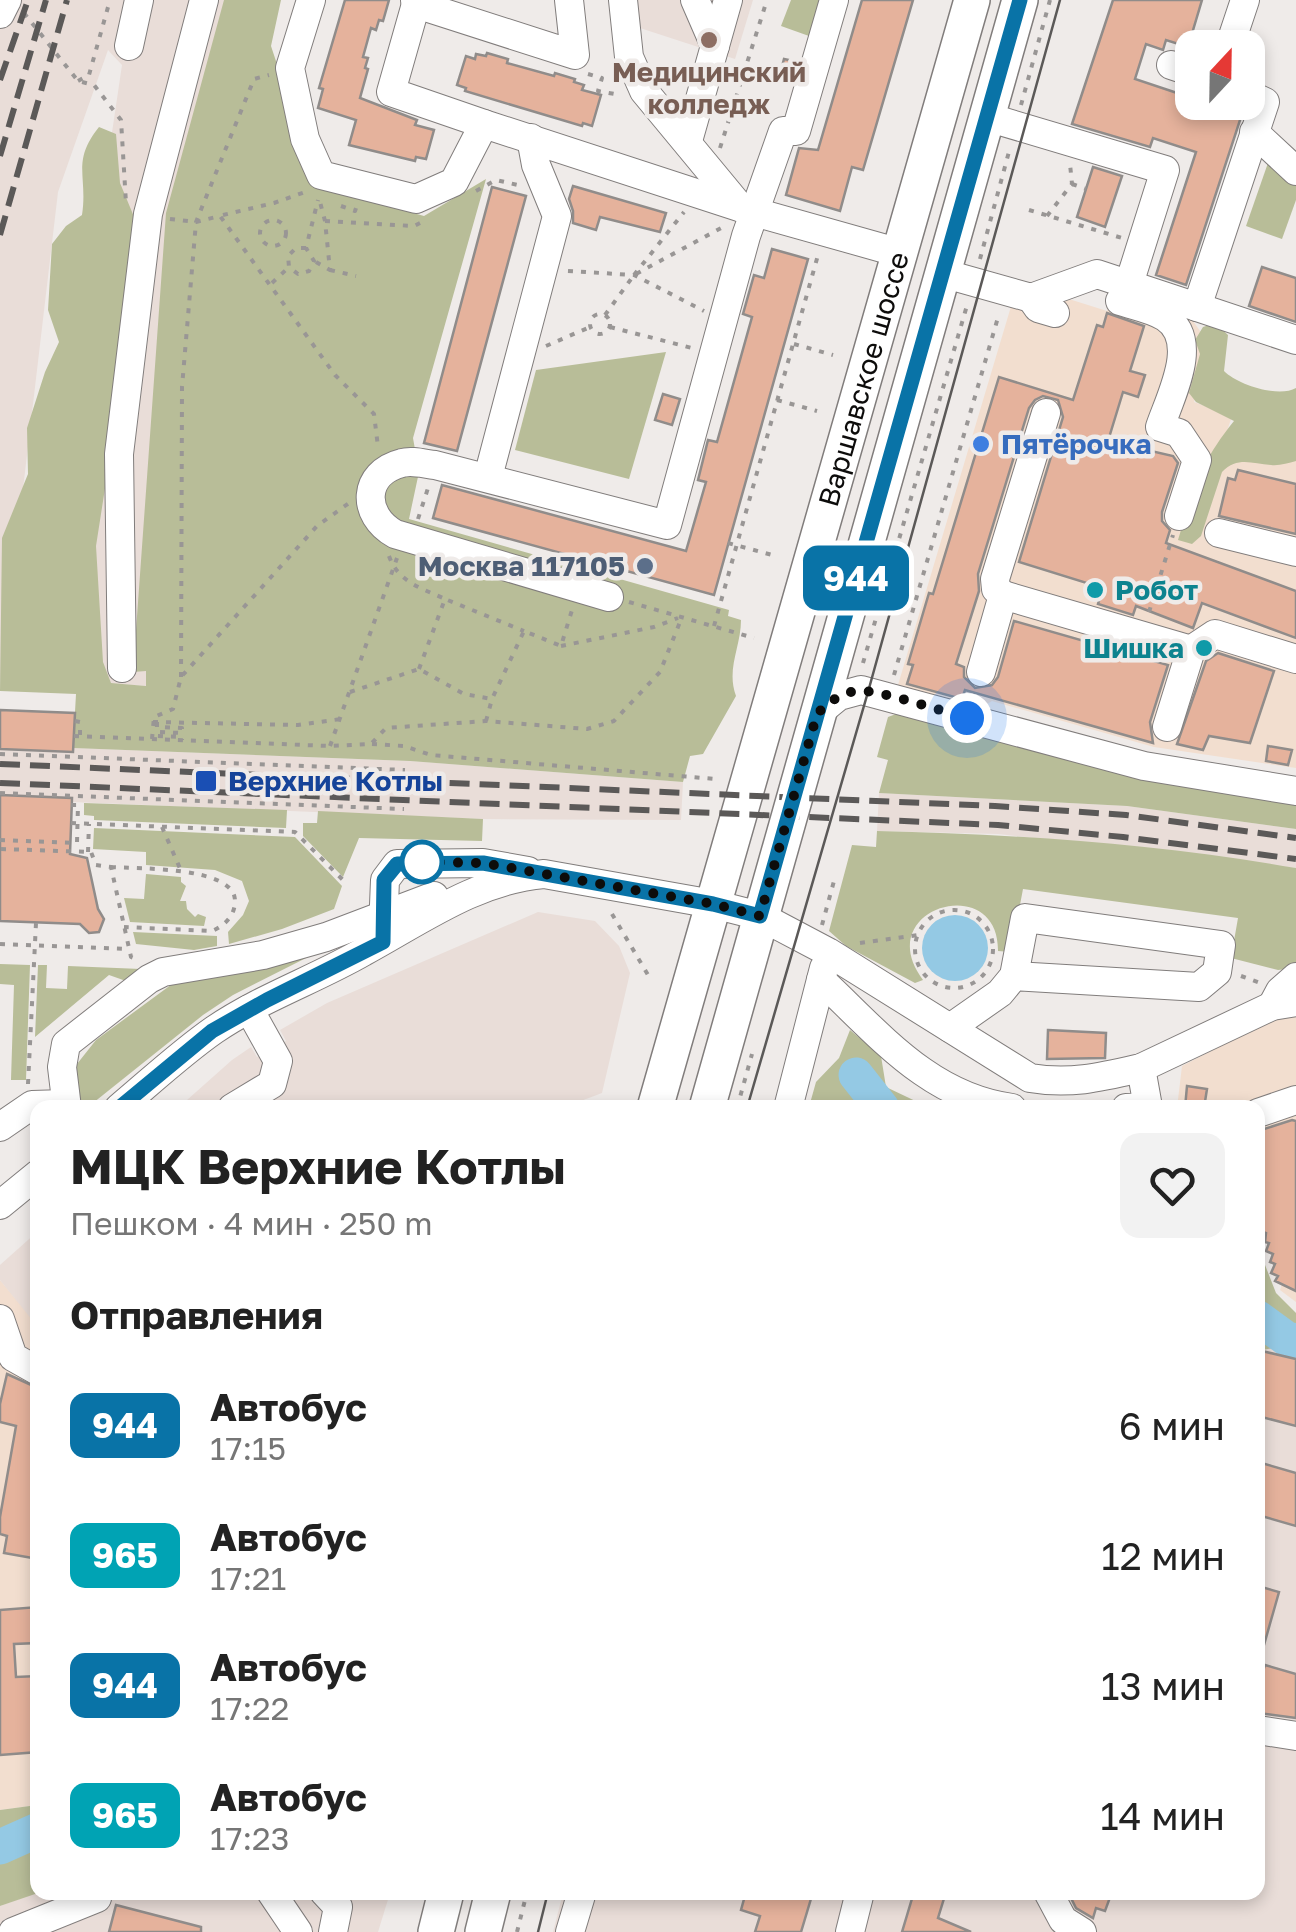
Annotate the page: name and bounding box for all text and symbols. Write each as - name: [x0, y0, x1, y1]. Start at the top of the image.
- marker: Медицинский колледж: [698, 29, 720, 51]
- north arrow: [1175, 30, 1265, 120]
- map controls: [1175, 30, 1265, 120]
- place label: Медицинский колледж: [612, 55, 806, 120]
- street label: Варшавское шоссе: [811, 248, 915, 510]
- place label: Пятёрочка: [1001, 427, 1152, 460]
- marker: Пятёрочка: [970, 433, 992, 455]
- line badge: 944: [798, 546, 914, 610]
- place label: Москва 117105: [418, 549, 625, 582]
- marker: Москва 117105: [634, 555, 656, 577]
- text: 944: [823, 557, 889, 599]
- place label: Робот: [1115, 573, 1198, 606]
- marker: Робот: [1084, 579, 1106, 601]
- place label: Шишка: [1083, 631, 1184, 664]
- marker: Шишка: [1193, 637, 1215, 659]
- your location: [942, 693, 992, 743]
- place label: Верхние Котлы: [228, 764, 443, 797]
- marker: Верхние Котлы: [193, 768, 219, 794]
- unlabelled marker: [401, 841, 443, 883]
- button: heart: [1120, 1133, 1225, 1238]
- text: МЦК Верхние Котлы: [70, 1137, 566, 1195]
- text: Пешком · 4 мин · 250 m: [70, 1204, 433, 1242]
- text: Отправления: [70, 1292, 323, 1337]
- text: Автобус: [210, 1384, 367, 1429]
- text: 6 мин: [1119, 1403, 1225, 1448]
- text: 944: [92, 1404, 158, 1446]
- text: 17:15: [210, 1429, 286, 1467]
- text: Автобус: [210, 1514, 367, 1559]
- text: 12 мин: [1101, 1533, 1225, 1578]
- text: 965: [92, 1534, 158, 1576]
- text: 17:21: [210, 1559, 286, 1597]
- text: Автобус: [210, 1644, 367, 1689]
- text: 13 мин: [1101, 1663, 1225, 1708]
- text: 944: [92, 1664, 158, 1706]
- text: 17:22: [210, 1689, 289, 1727]
- text: Автобус: [210, 1774, 367, 1819]
- text: 14 мин: [1100, 1793, 1225, 1838]
- text: 965: [92, 1794, 158, 1836]
- text: 17:23: [210, 1819, 289, 1857]

